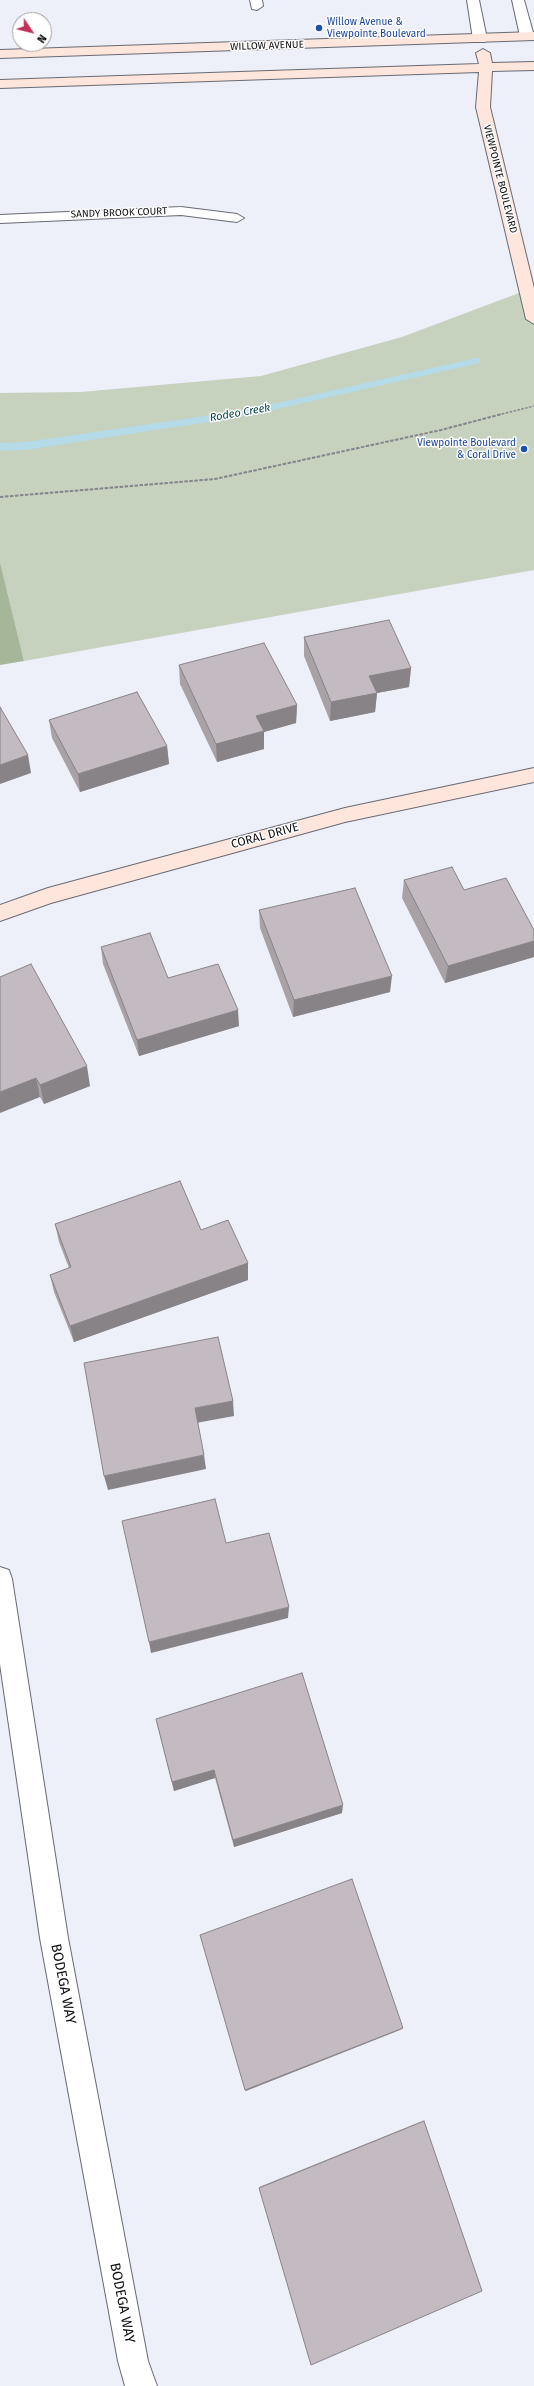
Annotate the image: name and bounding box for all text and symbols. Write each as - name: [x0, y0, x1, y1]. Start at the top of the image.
- north arrow: [12, 12, 52, 52]
- place label: Willow Avenue & Viewpointe Boulevard: [327, 16, 426, 40]
- marker: Willow Avenue & Viewpointe Boulevard: [314, 23, 324, 33]
- text: N: [34, 32, 49, 45]
- street label: WILLOW AVENUE: [230, 39, 304, 53]
- street label: VIEWPOINTE BOULEVARD: [481, 124, 519, 234]
- street label: SANDY BROOK COURT: [71, 205, 167, 221]
- water label: Rodeo Creek: [209, 401, 271, 425]
- place label: Viewpointe Boulevard & Coral Drive: [417, 437, 516, 460]
- marker: Viewpointe Boulevard & Coral Drive: [519, 444, 529, 454]
- street label: CORAL DRIVE: [229, 820, 301, 852]
- street label: BODEGA WAY: [47, 1942, 79, 2026]
- street label: BODEGA WAY: [106, 2261, 138, 2345]

